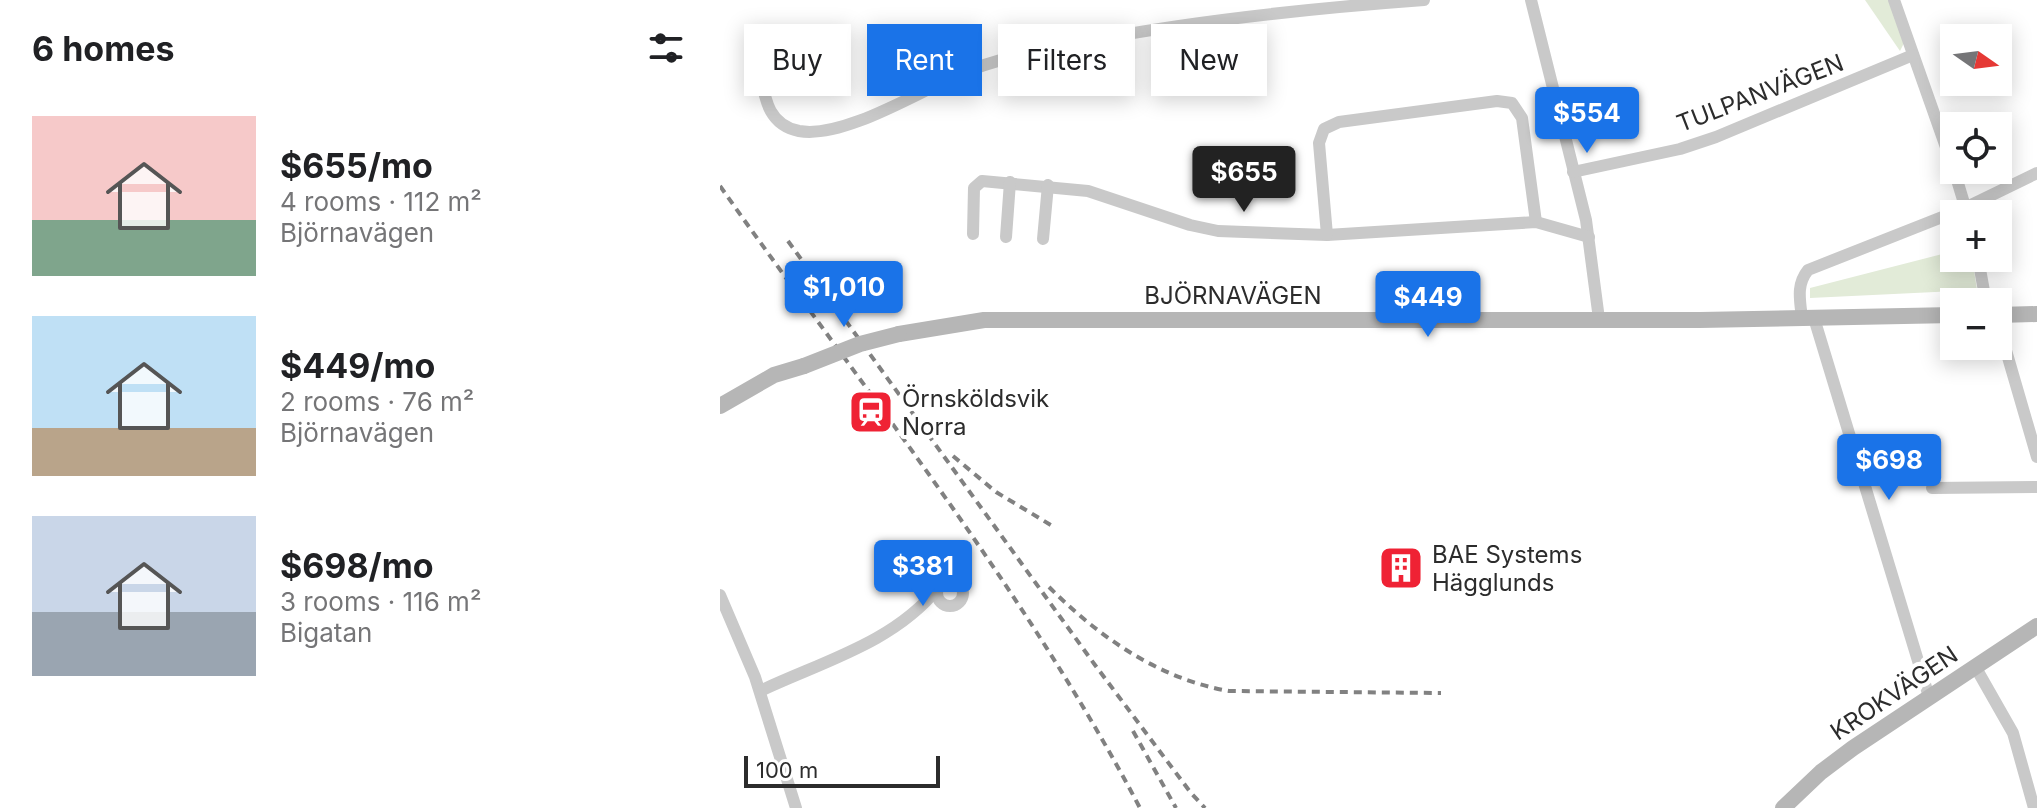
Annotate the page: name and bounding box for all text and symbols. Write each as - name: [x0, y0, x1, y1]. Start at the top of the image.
- chip: Buy: [744, 24, 851, 96]
- chip: Rent: [867, 24, 982, 96]
- chip: Filters: [998, 24, 1135, 96]
- chip: New: [1151, 24, 1267, 96]
- north arrow: [1940, 24, 2012, 96]
- map controls: [1940, 24, 2012, 360]
- icon: filters: [644, 26, 688, 70]
- text: 6 homes: [32, 28, 174, 69]
- street label: TULPANVÄGEN: [1673, 48, 1847, 138]
- pin: $554: [1540, 87, 1634, 155]
- text: $554: [1553, 97, 1621, 128]
- button: locate: [1940, 112, 2012, 184]
- text: $655/mo: [280, 145, 433, 186]
- pin: $655: [1197, 146, 1291, 214]
- icon: home: [96, 148, 192, 244]
- text: $655: [1210, 156, 1278, 187]
- text: 4 rooms · 112 m²: [280, 186, 482, 217]
- button: +: [1940, 200, 2012, 272]
- text: Björnavägen: [280, 217, 434, 248]
- pin: $1,010: [779, 261, 909, 329]
- text: $1,010: [803, 271, 885, 302]
- pin: $449: [1381, 271, 1475, 339]
- street label: BJÖRNAVÄGEN: [1144, 281, 1322, 310]
- text: $449: [1393, 281, 1463, 312]
- button: −: [1940, 288, 2012, 360]
- text: $449/mo: [280, 345, 435, 386]
- icon: home: [96, 348, 192, 444]
- place label: Örnsköldsvik Norra: [902, 384, 1049, 441]
- text: 2 rooms · 76 m²: [280, 386, 474, 417]
- station icon: Örnsköldsvik Norra: [847, 388, 895, 436]
- text: Björnavägen: [280, 417, 434, 448]
- pin: $698: [1842, 434, 1936, 502]
- text: $698: [1855, 444, 1923, 475]
- pin: $381: [876, 540, 970, 608]
- place label: BAE Systems Hägglunds: [1432, 540, 1582, 597]
- building icon: BAE Systems Hägglunds: [1377, 544, 1425, 592]
- text: $698/mo: [280, 545, 434, 586]
- icon: home: [96, 548, 192, 644]
- text: $381: [892, 550, 954, 581]
- text: 3 rooms · 116 m²: [280, 586, 481, 617]
- text: Bigatan: [280, 617, 372, 648]
- street label: KROKVÄGEN: [1825, 640, 1963, 746]
- scale bar: [744, 752, 940, 788]
- text: 100 m: [756, 757, 818, 783]

